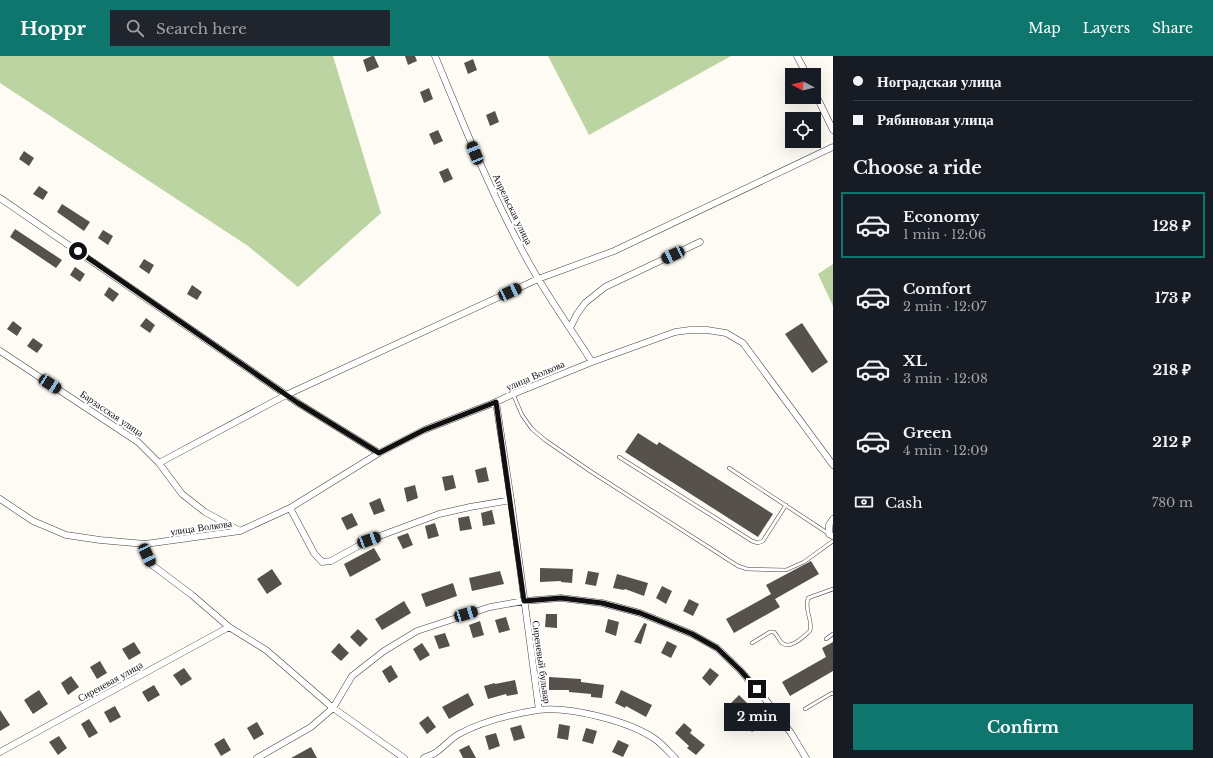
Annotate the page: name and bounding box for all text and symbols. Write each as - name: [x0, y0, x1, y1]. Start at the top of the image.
- search box: [110, 10, 390, 46]
- text: Hoppr: [20, 17, 86, 40]
- icon: search: [124, 17, 146, 39]
- text: Search here: [156, 19, 247, 38]
- text: Map: [1028, 19, 1061, 37]
- text: Layers: [1083, 19, 1130, 37]
- text: Share: [1152, 19, 1193, 37]
- north arrow: [785, 68, 821, 104]
- map controls: [785, 68, 821, 148]
- text: Ноградская улица: [877, 72, 1001, 91]
- text: Рябиновая улица: [877, 110, 994, 129]
- button: locate: [785, 112, 821, 148]
- car: [465, 140, 485, 166]
- text: Choose a ride: [853, 157, 982, 179]
- street label: Апрельская улица: [490, 172, 536, 247]
- icon: car: [855, 207, 891, 243]
- text: Economy: [903, 207, 980, 226]
- text: 128 ₽: [1152, 216, 1191, 235]
- text: 1 min · 12:06: [903, 226, 986, 243]
- route start: [69, 242, 87, 260]
- car: [660, 244, 686, 266]
- icon: car: [855, 279, 891, 315]
- text: Comfort: [903, 279, 971, 298]
- car: [497, 281, 523, 303]
- text: 173 ₽: [1154, 288, 1191, 307]
- text: 2 min · 12:07: [903, 298, 987, 315]
- icon: car: [855, 351, 891, 387]
- text: XL: [903, 351, 927, 370]
- street label: улица Волкова: [504, 357, 567, 394]
- text: 218 ₽: [1152, 360, 1191, 379]
- text: 3 min · 12:08: [903, 370, 988, 387]
- car: [37, 372, 63, 396]
- street label: Барзасская улица: [77, 387, 146, 440]
- icon: car: [855, 423, 891, 459]
- text: Green: [903, 423, 952, 442]
- text: 212 ₽: [1152, 432, 1191, 451]
- text: 4 min · 12:09: [903, 442, 988, 459]
- icon: cash: [853, 491, 875, 513]
- text: Cash: [885, 493, 922, 512]
- text: 780 m: [1152, 494, 1193, 511]
- street label: улица Волкова: [169, 517, 233, 538]
- car: [356, 530, 382, 550]
- car: [136, 542, 158, 568]
- car: [453, 605, 479, 623]
- street label: Сиреневый бульвар: [529, 620, 554, 704]
- street label: Сиреневая улица: [75, 658, 146, 705]
- route end: [748, 680, 766, 698]
- callout: 2 min: [724, 703, 790, 731]
- button: Confirm: [853, 704, 1193, 750]
- text: 2 min: [737, 708, 777, 725]

